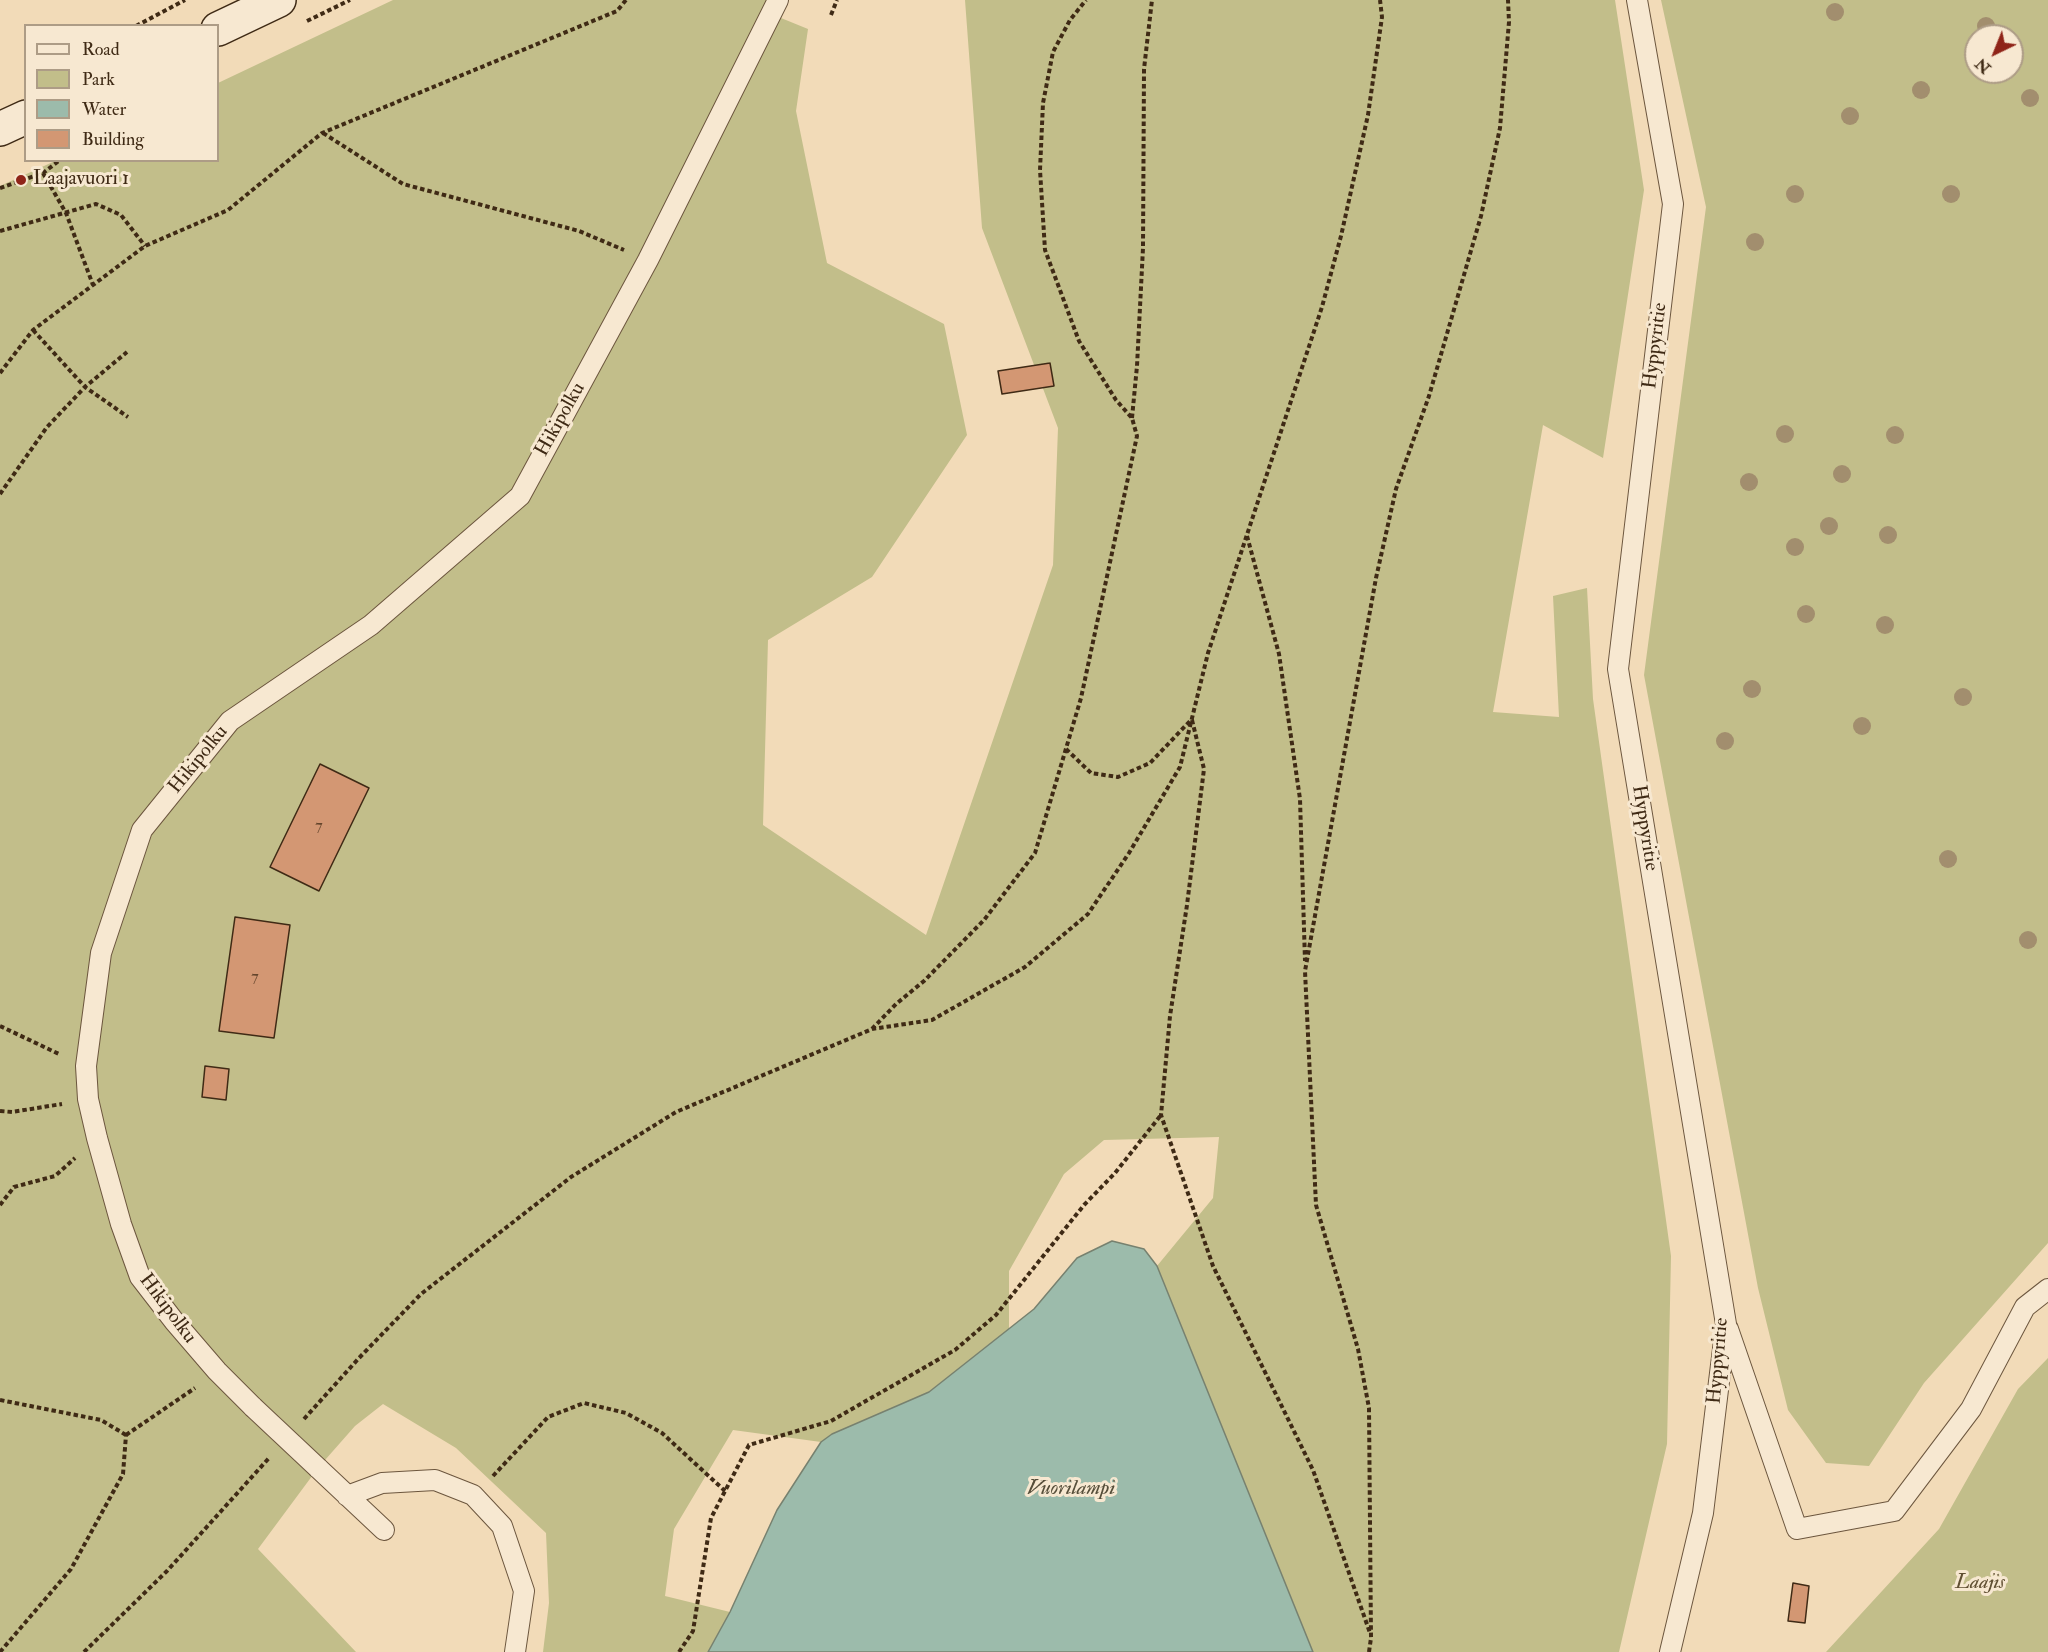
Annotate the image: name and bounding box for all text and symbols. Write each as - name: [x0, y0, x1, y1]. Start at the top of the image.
- legend: [24, 24, 219, 162]
- north arrow: [1964, 24, 2024, 84]
- text: Road: [82, 38, 120, 61]
- text: N: [1971, 54, 1995, 78]
- text: Park: [82, 68, 115, 91]
- text: Water: [82, 98, 126, 121]
- text: Building: [82, 128, 144, 151]
- place label: Laajavuori 1: [33, 168, 129, 192]
- marker: Laajavuori 1: [14, 173, 28, 187]
- street label: Hyppyritie: [1639, 302, 1673, 390]
- street label: Hikipolku: [531, 379, 591, 461]
- street label: Hikipolku: [164, 721, 234, 799]
- street label: Hyppyritie: [1625, 783, 1663, 873]
- house number: 7: [315, 817, 323, 837]
- house number: 7: [251, 968, 259, 988]
- street label: Hikipolku: [133, 1269, 201, 1349]
- street label: Hyppyritie: [1703, 1317, 1735, 1405]
- water label: Vuorilampi: [1027, 1476, 1115, 1502]
- park label: Laajis: [1955, 1572, 2005, 1596]

